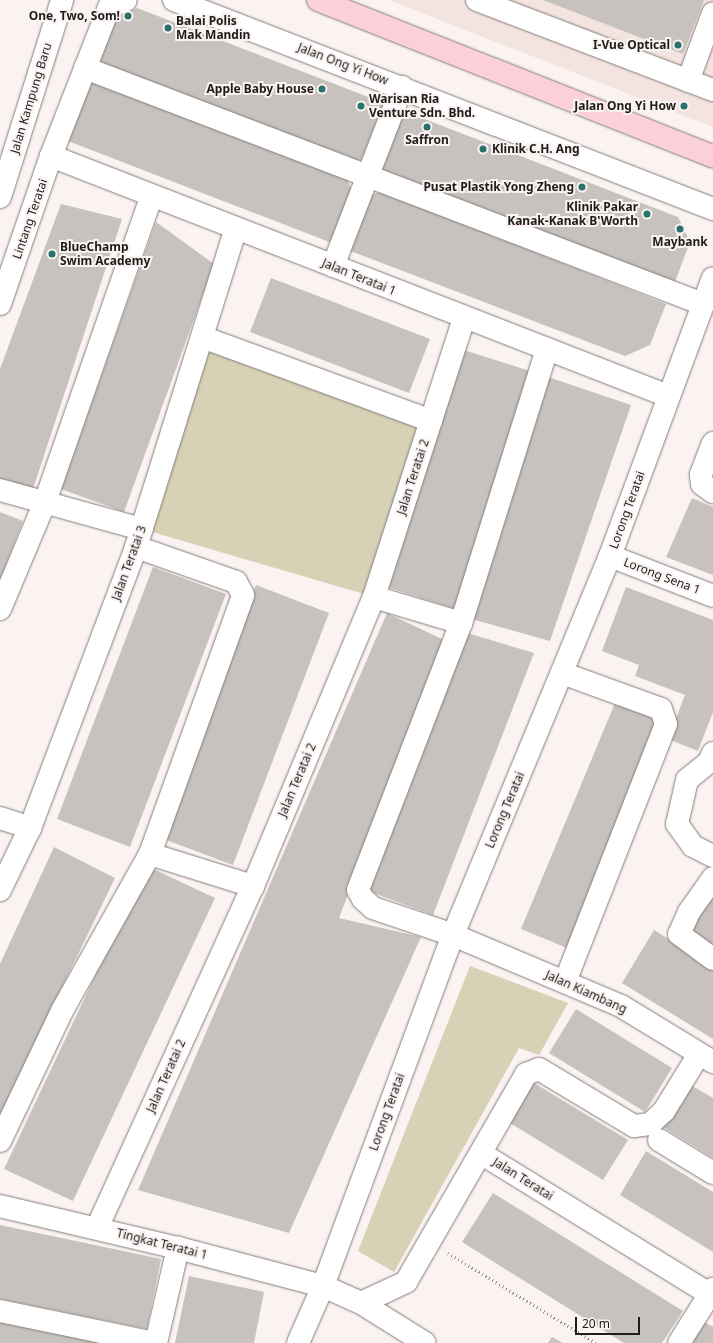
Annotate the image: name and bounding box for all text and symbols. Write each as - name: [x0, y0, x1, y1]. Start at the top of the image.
- place label: One, Two, Som!: [29, 9, 120, 23]
- marker: One, Two, Som!: [123, 11, 133, 21]
- place label: Balai Polis Mak Mandin: [176, 14, 250, 42]
- marker: Balai Polis Mak Mandin: [163, 23, 173, 33]
- place label: I-Vue Optical: [593, 38, 670, 52]
- street label: Jalan Ong Yi How: [296, 40, 390, 88]
- marker: I-Vue Optical: [673, 40, 683, 50]
- street label: Jalan Kampung Baru: [7, 41, 55, 155]
- place label: Apple Baby House: [207, 82, 314, 96]
- marker: Apple Baby House: [317, 84, 327, 94]
- place label: Warisan Ria Venture Sdn. Bhd.: [369, 92, 475, 120]
- place label: Jalan Ong Yi How: [574, 99, 676, 113]
- marker: Warisan Ria Venture Sdn. Bhd.: [356, 101, 366, 111]
- marker: Jalan Ong Yi How: [679, 101, 689, 111]
- marker: Saffron: [422, 122, 432, 132]
- place label: Saffron: [405, 133, 449, 147]
- place label: Klinik C.H. Ang: [492, 142, 580, 156]
- marker: Klinik C.H. Ang: [477, 143, 489, 155]
- street label: Lintang Teratai: [10, 177, 50, 261]
- place label: Pusat Plastik Yong Zheng: [423, 180, 574, 194]
- marker: Pusat Plastik Yong Zheng: [577, 182, 587, 192]
- place label: Klinik Pakar Kanak-Kanak B'Worth: [507, 200, 638, 228]
- marker: Klinik Pakar Kanak-Kanak B'Worth: [641, 208, 653, 220]
- marker: Maybank: [675, 224, 685, 234]
- place label: Maybank: [652, 235, 708, 249]
- place label: BlueChamp Swim Academy: [60, 240, 150, 268]
- marker: BlueChamp Swim Academy: [47, 249, 57, 259]
- street label: Jalan Teratai 1: [320, 256, 398, 298]
- street label: Jalan Teratai 2: [394, 437, 432, 517]
- street label: Lorong Teratai: [606, 469, 648, 551]
- street label: Jalan Teratai 3: [109, 524, 149, 602]
- street label: Lorong Sena 1: [622, 555, 702, 597]
- street label: Jalan Teratai 2: [275, 741, 319, 819]
- street label: Lorong Teratai: [482, 770, 528, 850]
- street label: Jalan Kiambang: [543, 968, 629, 1016]
- street label: Jalan Teratai 2: [143, 1037, 189, 1115]
- street label: Lorong Teratai: [366, 1071, 408, 1153]
- street label: Jalan Teratai: [490, 1155, 556, 1203]
- street label: Tingkat Teratai 1: [115, 1226, 209, 1262]
- scale bar: [577, 1309, 642, 1335]
- text: 20 m: [582, 1315, 610, 1332]

